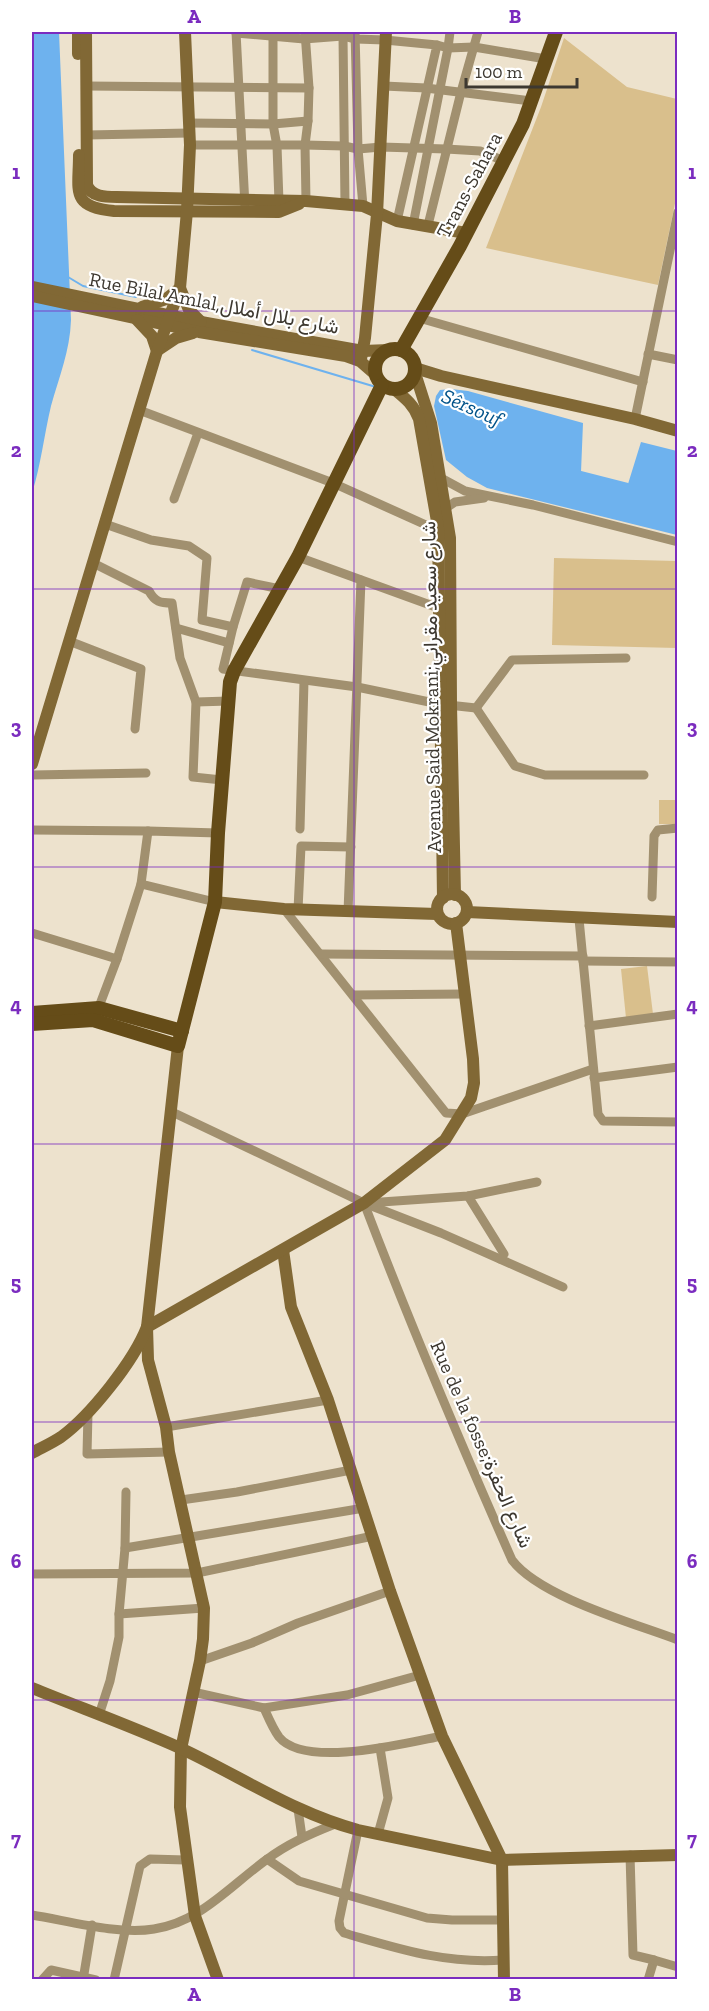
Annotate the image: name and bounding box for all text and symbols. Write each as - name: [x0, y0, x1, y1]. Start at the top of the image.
- text: A: [187, 4, 201, 28]
- text: B: [509, 4, 521, 28]
- scale bar: [466, 51, 577, 89]
- text: 100 m: [475, 61, 523, 83]
- street label: Trans-Sahara: [431, 128, 507, 242]
- text: 1: [12, 160, 20, 184]
- text: 1: [688, 160, 696, 184]
- street label: Rue Bilal Amlal,شارع بلال أملال: [87, 267, 341, 341]
- water label: Sêrsouf: [438, 383, 508, 432]
- text: 2: [11, 438, 22, 462]
- text: 2: [687, 438, 698, 462]
- street label: Avenue Said Mokrani;شارع سعيد مقراني: [416, 521, 451, 853]
- text: 3: [11, 715, 22, 739]
- text: 3: [687, 715, 698, 739]
- text: 4: [10, 993, 22, 1017]
- text: 4: [686, 993, 698, 1017]
- text: 5: [11, 1271, 21, 1295]
- text: 5: [687, 1271, 697, 1295]
- street label: Rue de la fosse;شارع الحفرة: [424, 1337, 539, 1552]
- text: 6: [11, 1549, 22, 1573]
- text: 6: [687, 1549, 698, 1573]
- text: 7: [11, 1827, 21, 1851]
- text: 7: [687, 1827, 697, 1851]
- text: A: [187, 1982, 201, 2006]
- text: B: [509, 1982, 521, 2006]

